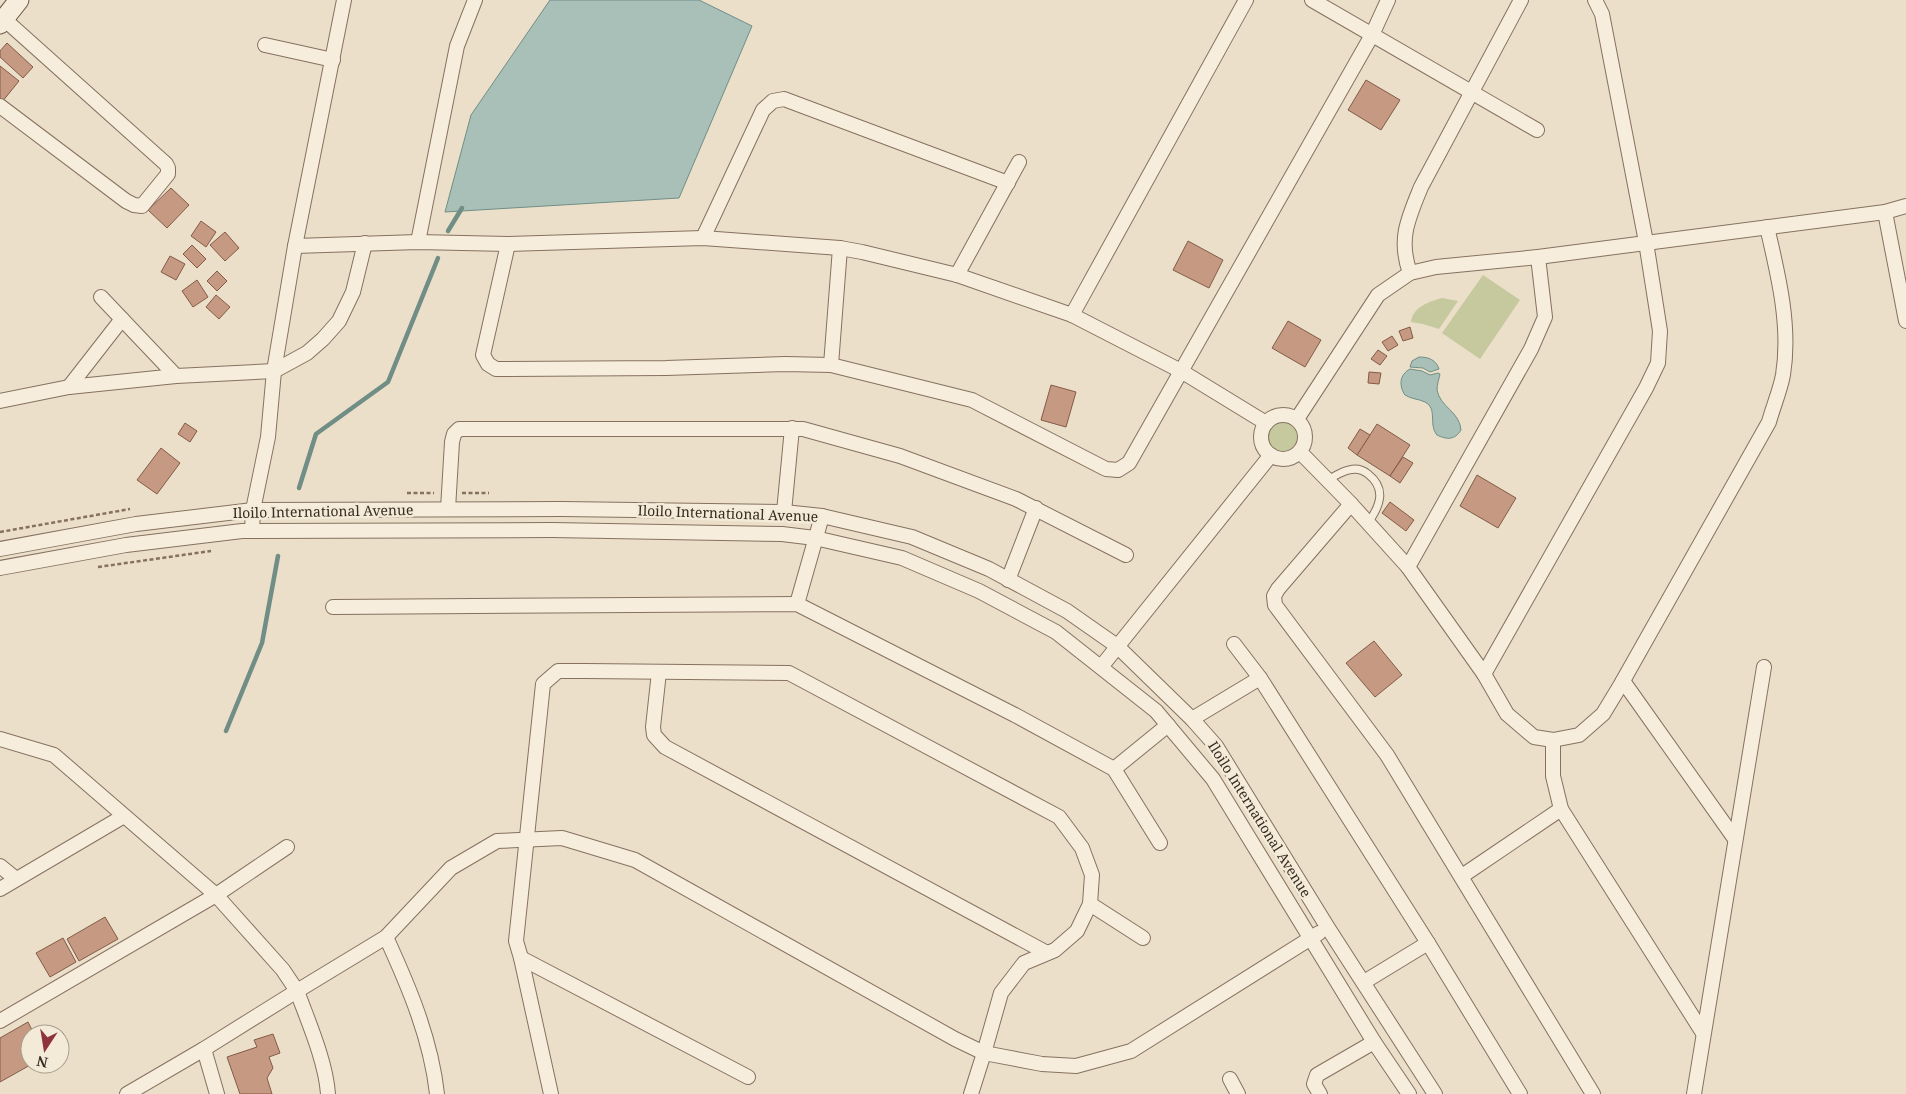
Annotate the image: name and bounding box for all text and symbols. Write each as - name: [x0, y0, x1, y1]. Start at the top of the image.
- street label: Iloilo International Avenue: [233, 500, 413, 522]
- street label: Iloilo International Avenue: [637, 500, 819, 526]
- street label: Iloilo International Avenue: [1204, 737, 1316, 901]
- north arrow: [20, 1024, 70, 1074]
- text: N: [35, 1052, 50, 1073]

